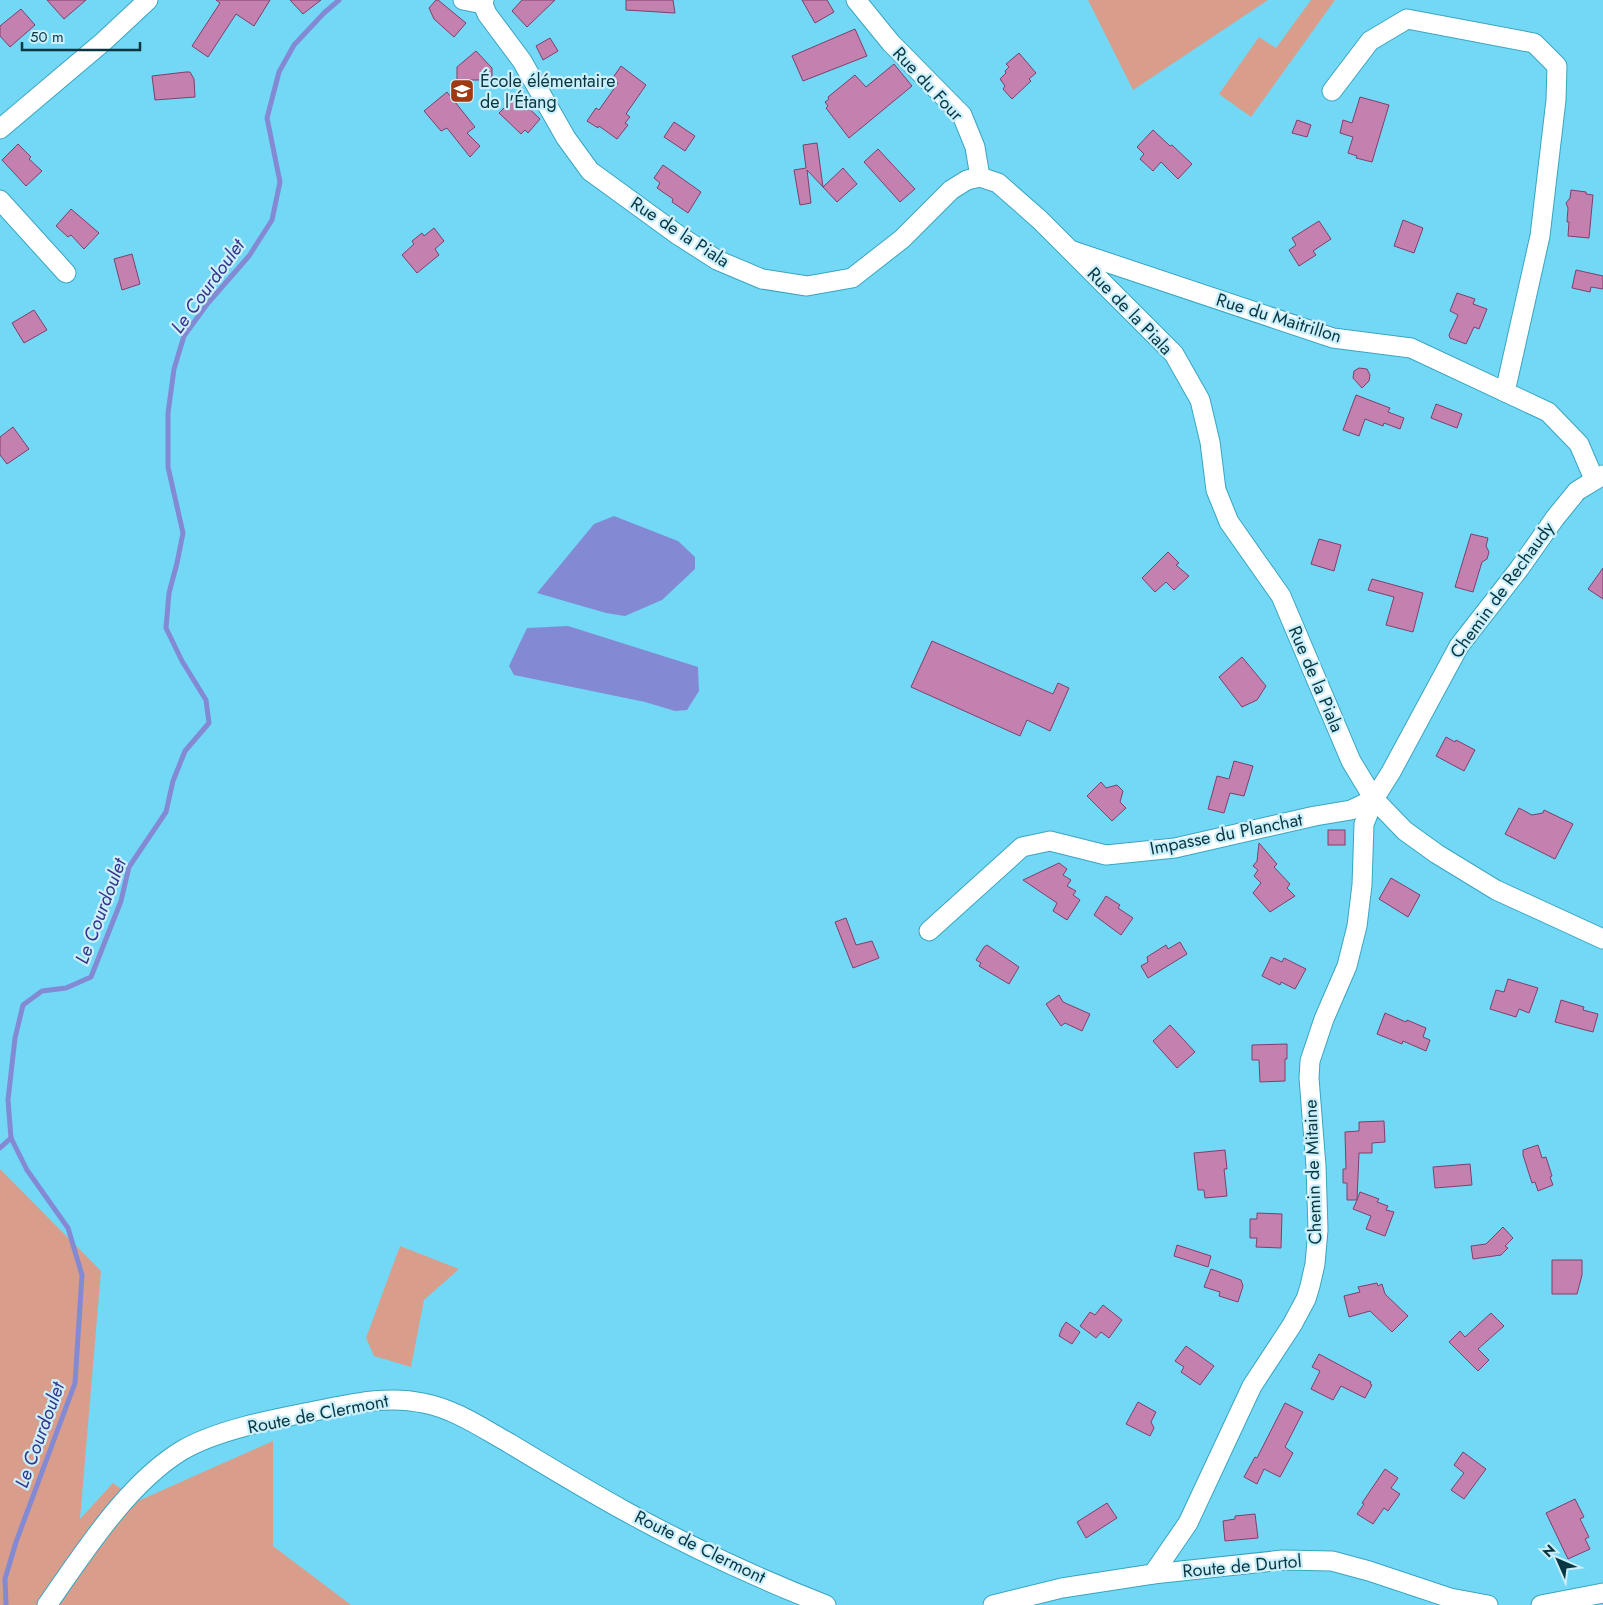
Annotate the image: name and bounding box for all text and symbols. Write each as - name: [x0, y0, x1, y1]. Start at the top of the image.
- scale bar: [22, 20, 140, 52]
- text: 50 m: [30, 26, 64, 48]
- street label: Rue du Four: [887, 41, 970, 128]
- place label: École élémentaire de l'Étang: [480, 68, 615, 115]
- school or university icon: École élémentaire de l'Étang: [449, 78, 475, 104]
- street label: Rue de la Piala: [625, 190, 735, 274]
- water label: Le Courdoulet: [164, 232, 252, 339]
- street label: Rue de la Piala: [1081, 261, 1179, 361]
- street label: Rue du Maitrillon: [1213, 287, 1345, 349]
- street label: Chemin de Rechaudy: [1444, 516, 1561, 664]
- street label: Rue de la Piala: [1282, 622, 1350, 736]
- street label: Impasse du Planchat: [1148, 806, 1305, 862]
- water label: Le Courdoulet: [68, 853, 133, 968]
- street label: Chemin de Mitaine: [1297, 1099, 1329, 1245]
- water label: Le Courdoulet: [8, 1377, 72, 1492]
- street label: Route de Clermont: [245, 1387, 391, 1440]
- street label: Route de Clermont: [630, 1504, 770, 1590]
- north arrow: [1533, 1535, 1583, 1585]
- text: N: [1538, 1540, 1560, 1562]
- street label: Route de Durtol: [1181, 1548, 1303, 1584]

